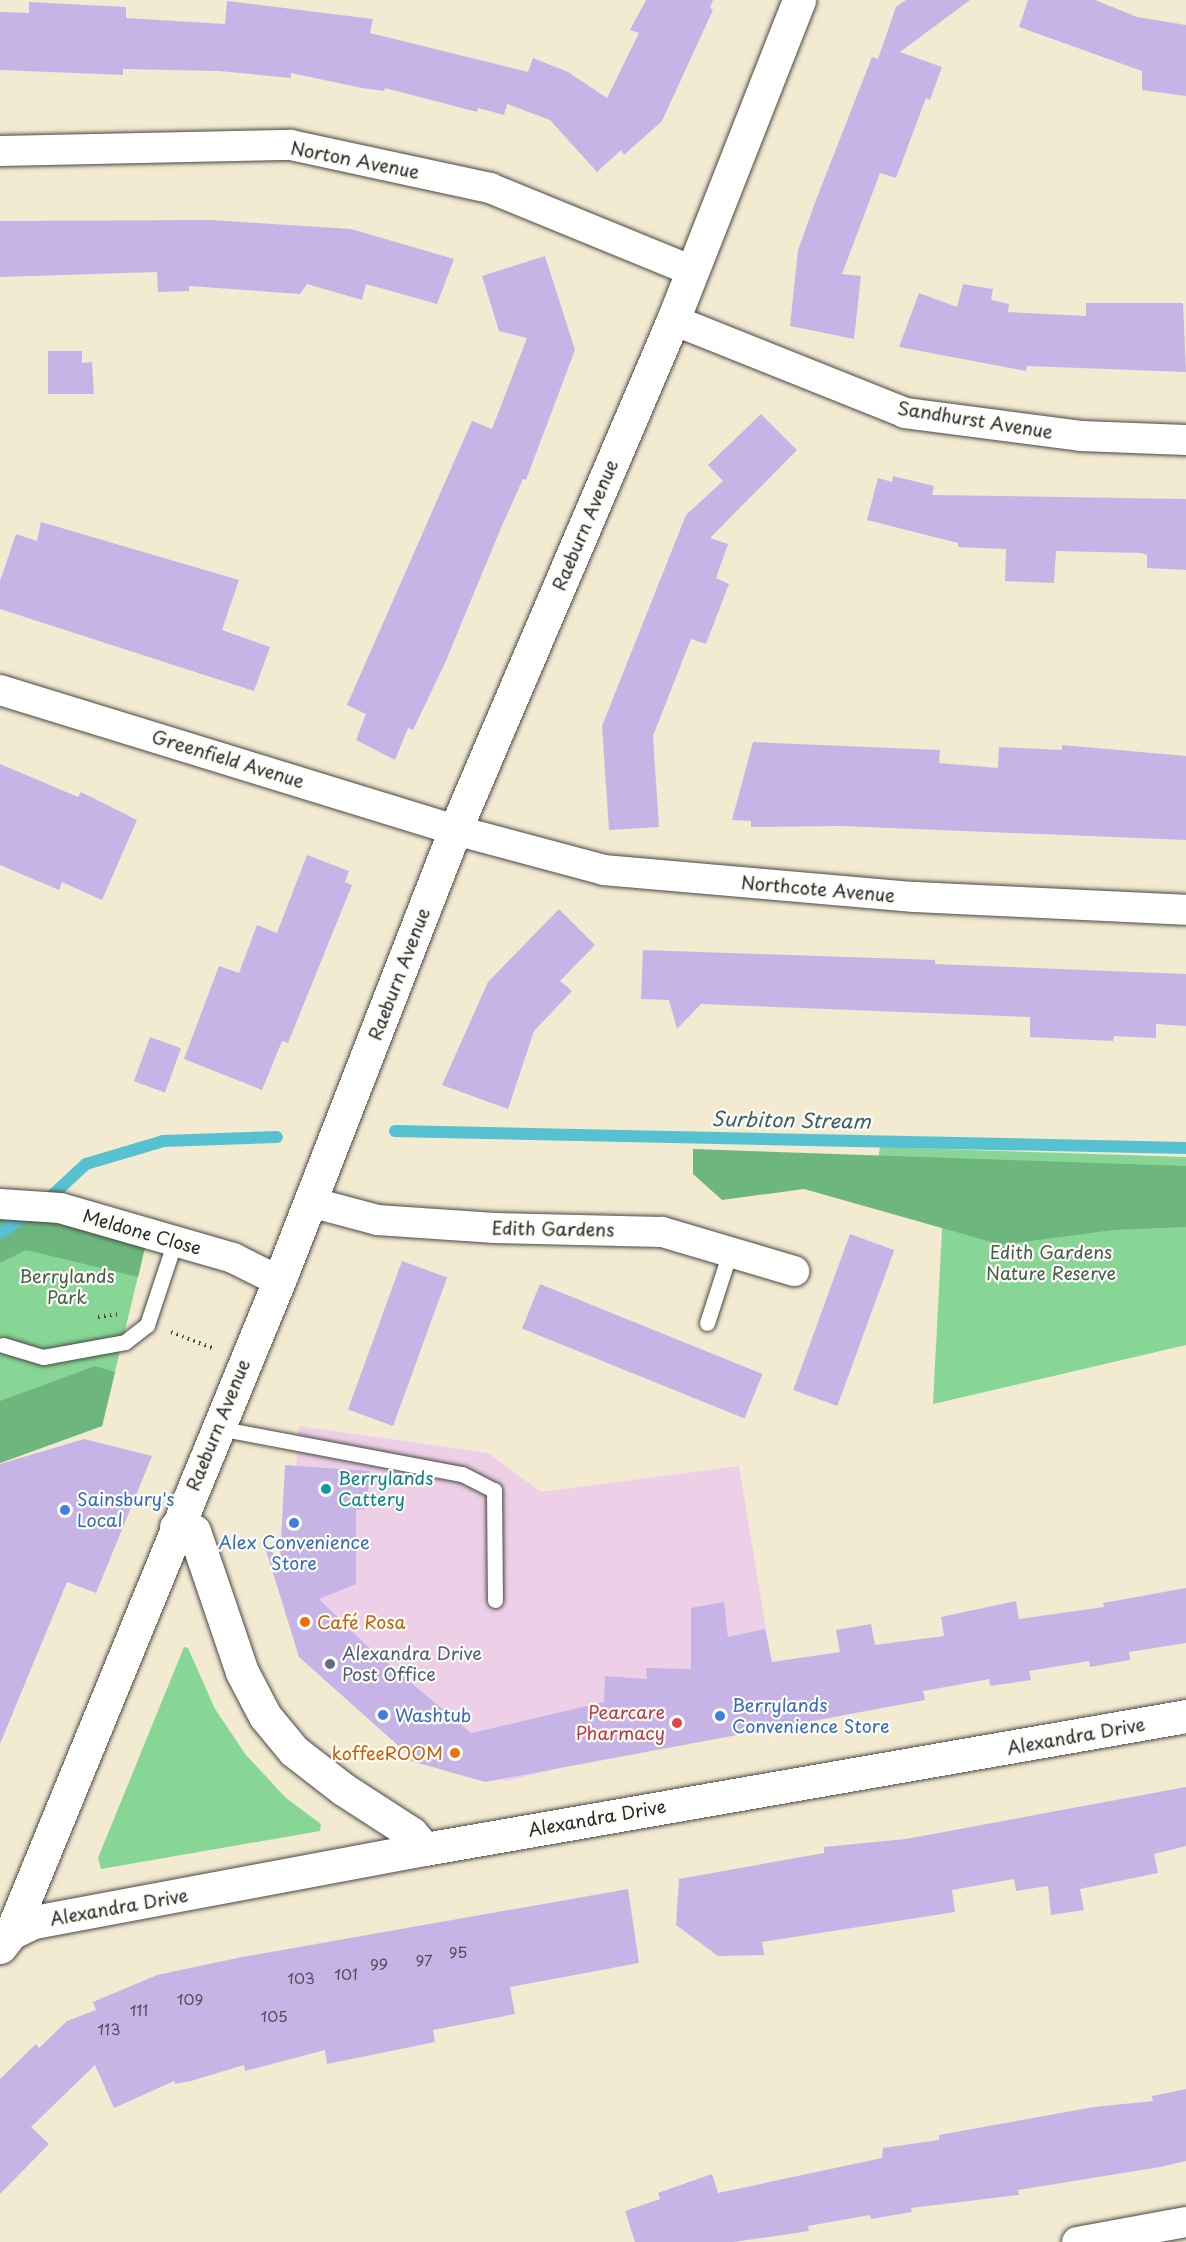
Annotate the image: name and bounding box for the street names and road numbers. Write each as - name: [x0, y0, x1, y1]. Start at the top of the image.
- street label: Norton Avenue: [290, 137, 420, 183]
- street label: Sandhurst Avenue: [896, 397, 1054, 443]
- street label: Raeburn Avenue: [548, 457, 622, 593]
- street label: Greenfield Avenue: [149, 725, 307, 793]
- street label: Northcote Avenue: [741, 872, 895, 906]
- street label: Raeburn Avenue: [364, 905, 434, 1043]
- street label: Meldone Close: [79, 1205, 205, 1259]
- street label: Edith Gardens: [492, 1217, 614, 1241]
- street label: Raeburn Avenue: [182, 1356, 254, 1494]
- street label: Alexandra Drive: [1005, 1713, 1147, 1759]
- street label: Alexandra Drive: [526, 1795, 668, 1841]
- street label: Alexandra Drive: [48, 1884, 190, 1930]

